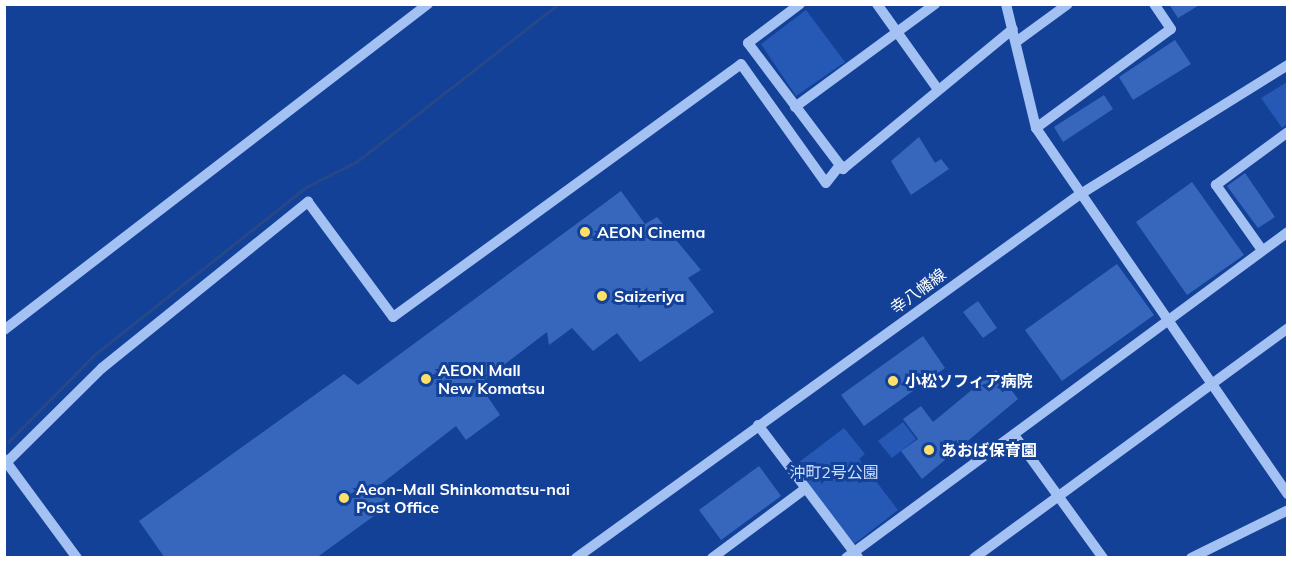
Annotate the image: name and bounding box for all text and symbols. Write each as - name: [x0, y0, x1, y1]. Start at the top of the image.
- place label: AEON Cinema: [597, 222, 705, 242]
- marker: AEON Cinema: [578, 225, 592, 239]
- street label: 幸八幡線: [886, 264, 950, 318]
- place label: Saizeriya: [614, 286, 684, 306]
- marker: Saizeriya: [595, 289, 609, 303]
- place label: AEON Mall New Komatsu: [438, 360, 545, 398]
- place label: 小松ソフィア病院: [905, 371, 1033, 391]
- marker: AEON Mall New Komatsu: [419, 372, 433, 386]
- marker: 小松ソフィア病院: [886, 374, 900, 388]
- place label: あおば保育園: [941, 440, 1037, 460]
- marker: あおば保育園: [922, 443, 936, 457]
- park label: 沖町2号公園: [789, 462, 879, 482]
- place label: Aeon-Mall Shinkomatsu-nai Post Office: [356, 479, 570, 517]
- marker: Aeon-Mall Shinkomatsu-nai Post Office: [337, 491, 351, 505]

